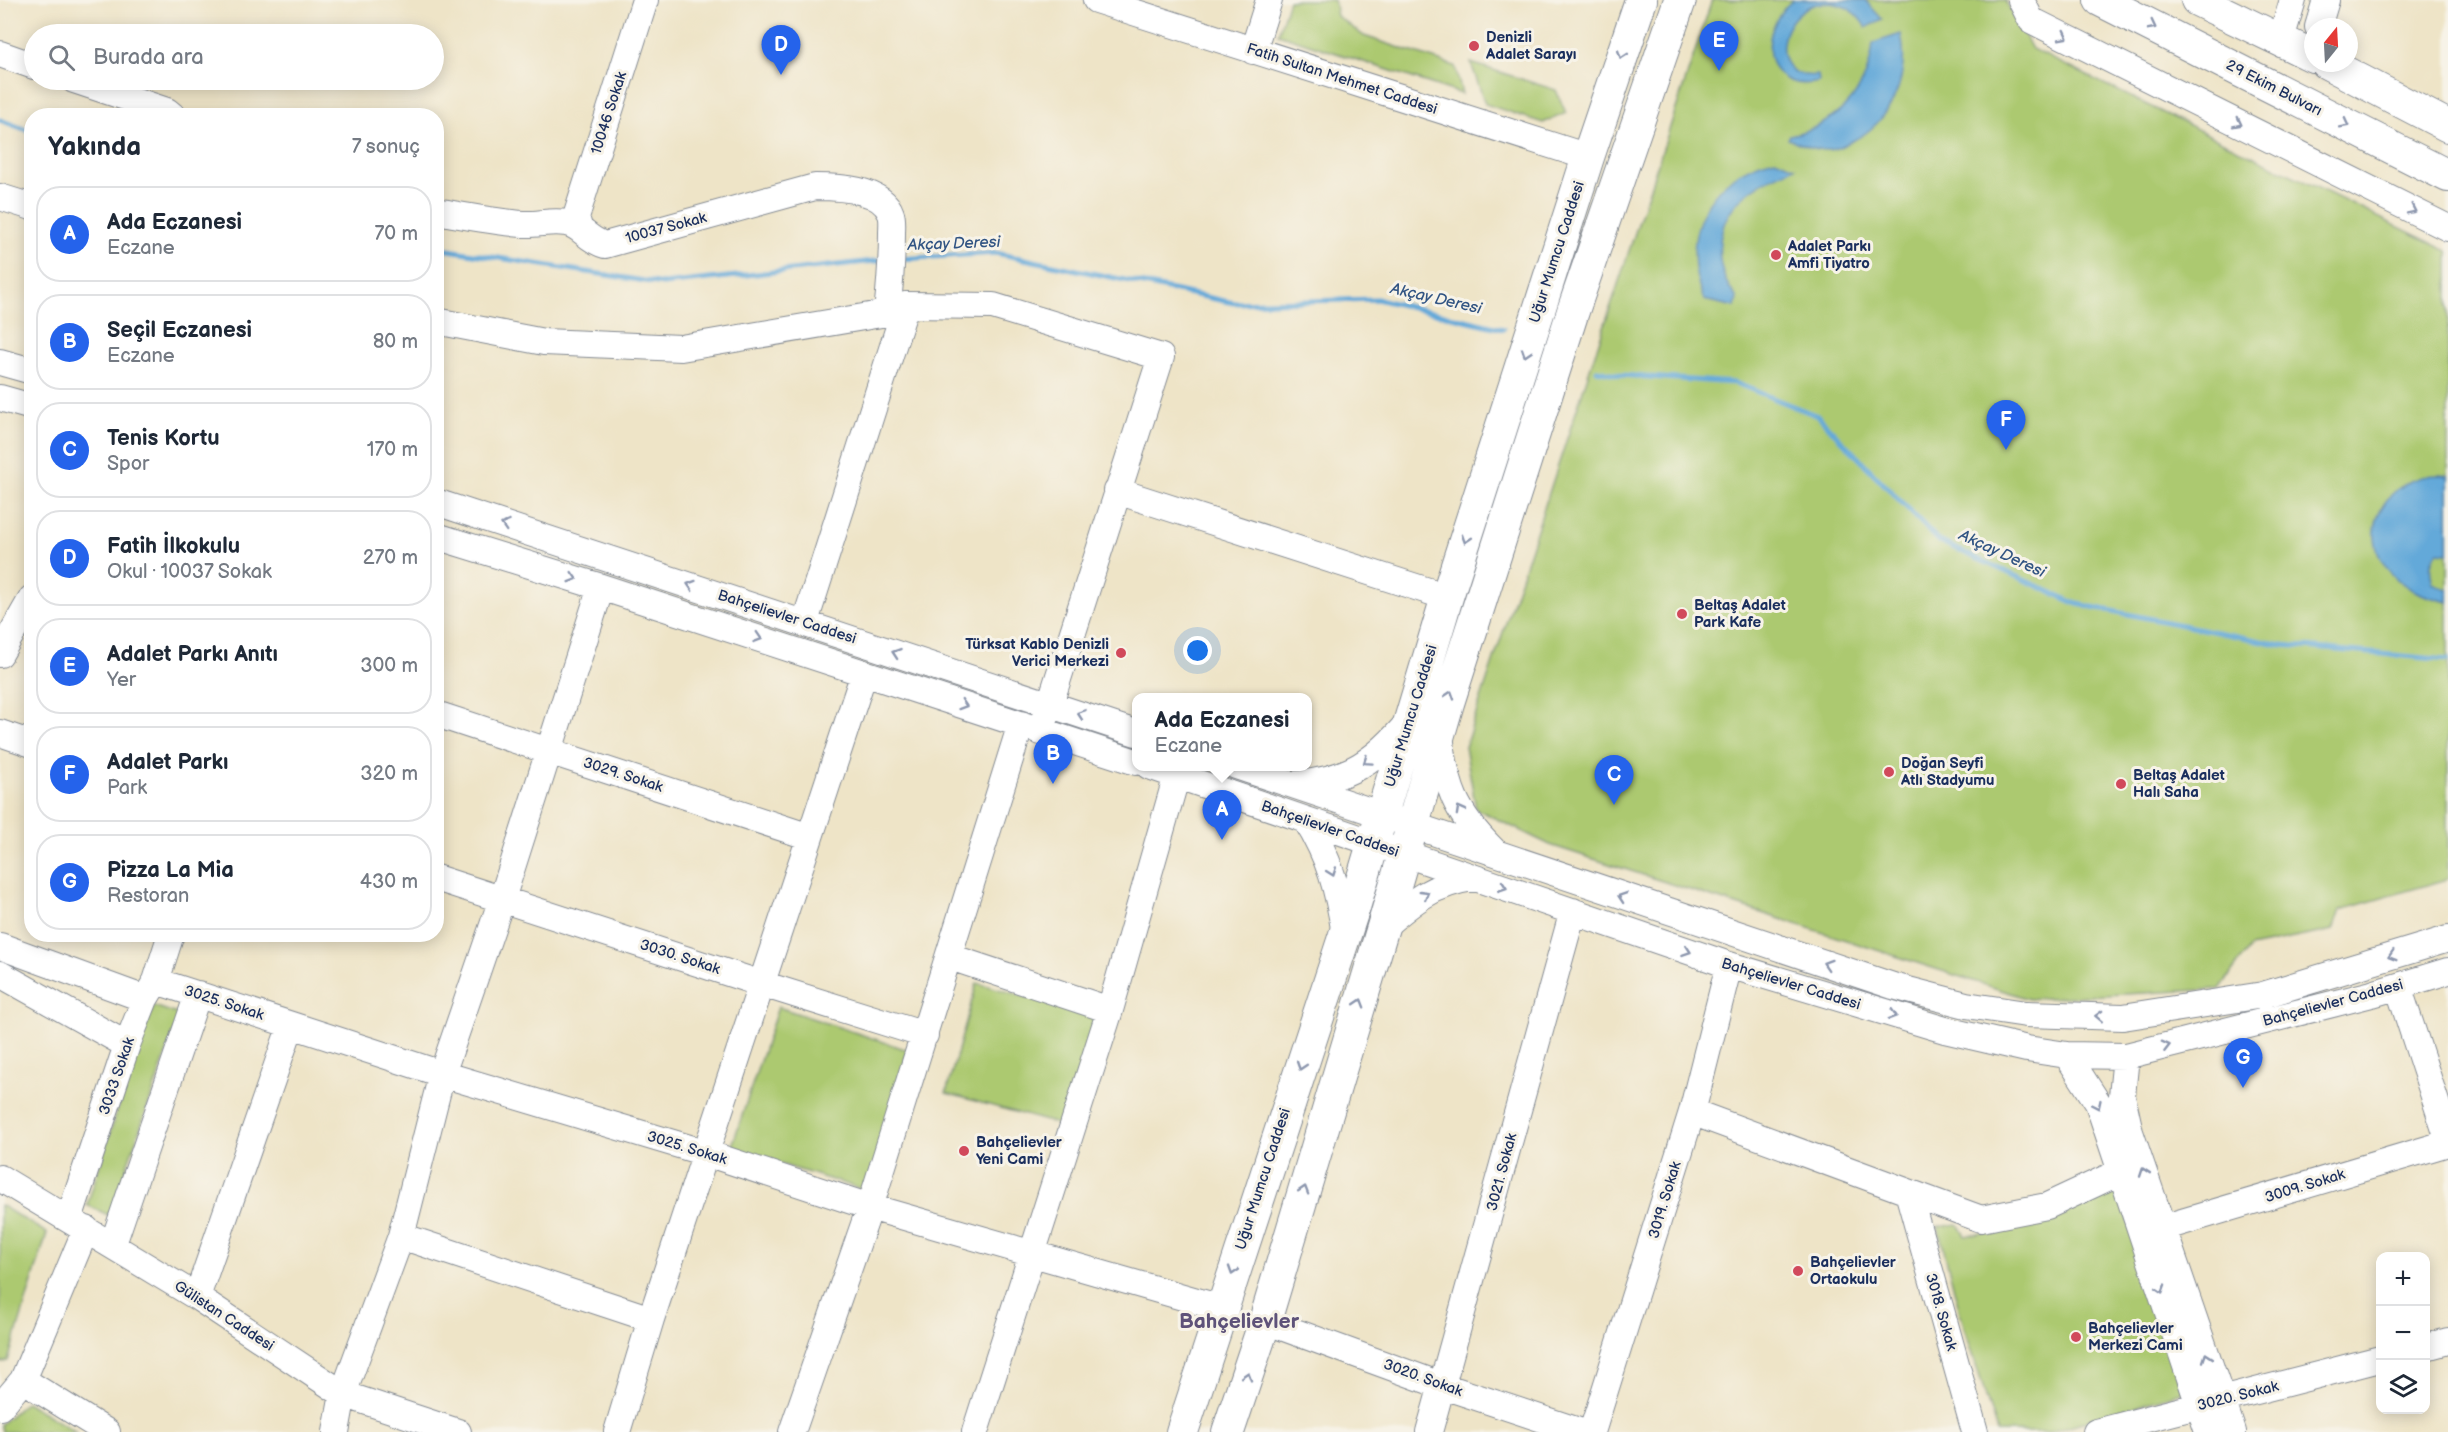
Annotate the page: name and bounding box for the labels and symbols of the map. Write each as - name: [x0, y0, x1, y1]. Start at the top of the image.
- north arrow: [2304, 18, 2358, 72]
- one-way arrow: [2146, 19, 2157, 31]
- pin: E: [1700, 22, 1738, 71]
- pin: D: [762, 26, 800, 75]
- place label: Denizli Adalet Sarayı: [1485, 28, 1577, 64]
- one-way arrow: [2057, 28, 2068, 40]
- street label: Fatih Sultan Mehmet Caddesi: [1244, 39, 1440, 119]
- marker: Denizli Adalet Sarayı: [1467, 39, 1481, 53]
- one-way arrow: [1617, 49, 1630, 60]
- street label: 29 Ekim Bulvarı: [2223, 56, 2325, 120]
- street label: 10046 Sokak: [587, 69, 632, 157]
- one-way arrow: [2232, 116, 2243, 128]
- one-way arrow: [2339, 117, 2349, 128]
- street label: Uğur Mumcu Caddesi: [1525, 179, 1589, 325]
- one-way arrow: [2406, 203, 2417, 215]
- street label: 10037 Sokak: [623, 208, 709, 248]
- water label: Akçay Deresi: [906, 233, 1002, 255]
- place label: Adalet Parkı Amfi Tiyatro: [1787, 237, 1871, 273]
- marker: Adalet Parkı Amfi Tiyatro: [1769, 248, 1783, 262]
- water label: Akçay Deresi: [1388, 279, 1484, 319]
- one-way arrow: [1520, 347, 1533, 358]
- pin: F: [1986, 400, 2026, 450]
- one-way arrow: [500, 520, 511, 532]
- water label: Akçay Deresi: [1955, 525, 2049, 583]
- one-way arrow: [1461, 533, 1473, 544]
- one-way arrow: [567, 571, 578, 583]
- one-way arrow: [686, 580, 697, 592]
- street label: Bahçelievler Caddesi: [715, 586, 859, 648]
- place label: Beltaş Adalet Park Kafe: [1694, 596, 1786, 632]
- marker: Beltaş Adalet Park Kafe: [1675, 607, 1689, 621]
- one-way arrow: [752, 631, 763, 644]
- place label: Türksat Kablo Denizli Verici Merkezi: [965, 635, 1109, 671]
- your location: [1183, 636, 1212, 665]
- street label: Uğur Mumcu Caddesi: [1380, 643, 1442, 789]
- marker: Türksat Kablo Denizli Verici Merkezi: [1114, 646, 1128, 660]
- one-way arrow: [891, 647, 902, 660]
- one-way arrow: [1443, 690, 1455, 701]
- one-way arrow: [957, 698, 968, 711]
- one-way arrow: [1076, 709, 1087, 721]
- pin: B: [1034, 734, 1072, 784]
- street label: 3029. Sokak: [581, 753, 666, 797]
- one-way arrow: [1363, 754, 1374, 765]
- place label: Doğan Seyfi Atlı Stadyumu: [1900, 754, 1995, 790]
- pin: C: [1594, 756, 1634, 805]
- marker: Doğan Seyfi Atlı Stadyumu: [1882, 765, 1896, 779]
- place label: Beltaş Adalet Halı Saha: [2133, 766, 2225, 802]
- marker: Beltaş Adalet Halı Saha: [2114, 777, 2128, 791]
- pin: A: [1202, 790, 1242, 840]
- street label: Bahçelievler Caddesi: [1259, 796, 1401, 862]
- one-way arrow: [1456, 806, 1467, 816]
- one-way arrow: [1325, 866, 1337, 877]
- one-way arrow: [1497, 880, 1507, 893]
- one-way arrow: [1419, 890, 1429, 902]
- one-way arrow: [1617, 891, 1628, 904]
- street label: 3030. Sokak: [637, 935, 723, 979]
- one-way arrow: [1681, 943, 1692, 956]
- one-way arrow: [2387, 949, 2398, 961]
- street label: Bahçelievler Caddesi: [1719, 954, 1863, 1014]
- one-way arrow: [1822, 959, 1833, 972]
- street label: Bahçelievler Caddesi: [2261, 975, 2405, 1031]
- street label: 3025. Sokak: [182, 981, 267, 1025]
- one-way arrow: [1353, 999, 1365, 1009]
- one-way arrow: [1887, 1008, 1898, 1020]
- one-way arrow: [2095, 1010, 2104, 1022]
- street label: 3033 Sokak: [95, 1034, 139, 1117]
- pin: G: [2224, 1038, 2262, 1088]
- one-way arrow: [2161, 1041, 2171, 1054]
- one-way arrow: [1296, 1060, 1308, 1070]
- one-way arrow: [2090, 1098, 2102, 1109]
- street label: Uğur Mumcu Caddesi: [1231, 1106, 1295, 1252]
- street label: 3025. Sokak: [645, 1127, 730, 1169]
- street label: 3021. Sokak: [1483, 1130, 1522, 1213]
- place label: Bahçelievler Yeni Cami: [976, 1133, 1063, 1169]
- marker: Bahçelievler Yeni Cami: [957, 1144, 971, 1158]
- street label: 3019. Sokak: [1644, 1158, 1686, 1241]
- street label: 3009. Sokak: [2263, 1165, 2348, 1207]
- one-way arrow: [2138, 1168, 2151, 1178]
- one-way arrow: [1297, 1185, 1309, 1196]
- place label: Bahçelievler Ortaokulu: [1810, 1253, 1897, 1289]
- marker: Bahçelievler Ortaokulu: [1791, 1264, 1805, 1278]
- one-way arrow: [1228, 1265, 1240, 1275]
- street label: 3018. Sokak: [1921, 1271, 1961, 1354]
- street label: Gülistan Caddesi: [170, 1277, 278, 1355]
- one-way arrow: [2154, 1283, 2166, 1294]
- district label: Bahçelievler: [1179, 1309, 1300, 1334]
- place label: Bahçelievler Merkezi Cami: [2088, 1319, 2183, 1355]
- marker: Bahçelievler Merkezi Cami: [2069, 1330, 2083, 1344]
- one-way arrow: [2201, 1352, 2214, 1363]
- street label: 3020. Sokak: [1381, 1355, 1466, 1401]
- one-way arrow: [1239, 1371, 1252, 1382]
- street label: 3020. Sokak: [2195, 1377, 2281, 1415]

